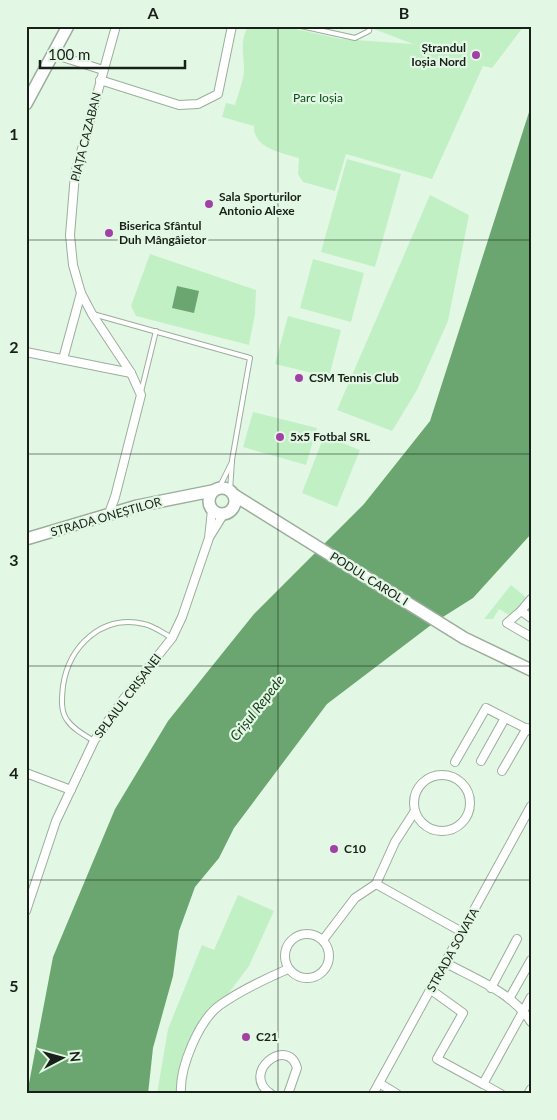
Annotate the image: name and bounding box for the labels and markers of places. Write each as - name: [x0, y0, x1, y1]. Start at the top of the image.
- place label: Ștrandul Ioșia Nord: [411, 40, 466, 69]
- marker: Ștrandul Ioșia Nord: [470, 49, 482, 61]
- place label: Sala Sporturilor Antonio Alexe: [218, 189, 302, 218]
- marker: Sala Sporturilor Antonio Alexe: [203, 198, 215, 210]
- place label: Biserica Sfântul Duh Mângâietor: [119, 218, 207, 247]
- marker: Biserica Sfântul Duh Mângâietor: [103, 227, 115, 239]
- place label: CSM Tennis Club: [309, 370, 399, 385]
- marker: CSM Tennis Club: [293, 372, 305, 384]
- place label: 5x5 Fotbal SRL: [290, 429, 371, 444]
- marker: 5x5 Fotbal SRL: [274, 431, 286, 443]
- place label: C10: [344, 841, 366, 856]
- marker: C10: [328, 843, 340, 855]
- place label: C21: [256, 1029, 278, 1044]
- marker: C21: [240, 1031, 252, 1043]

